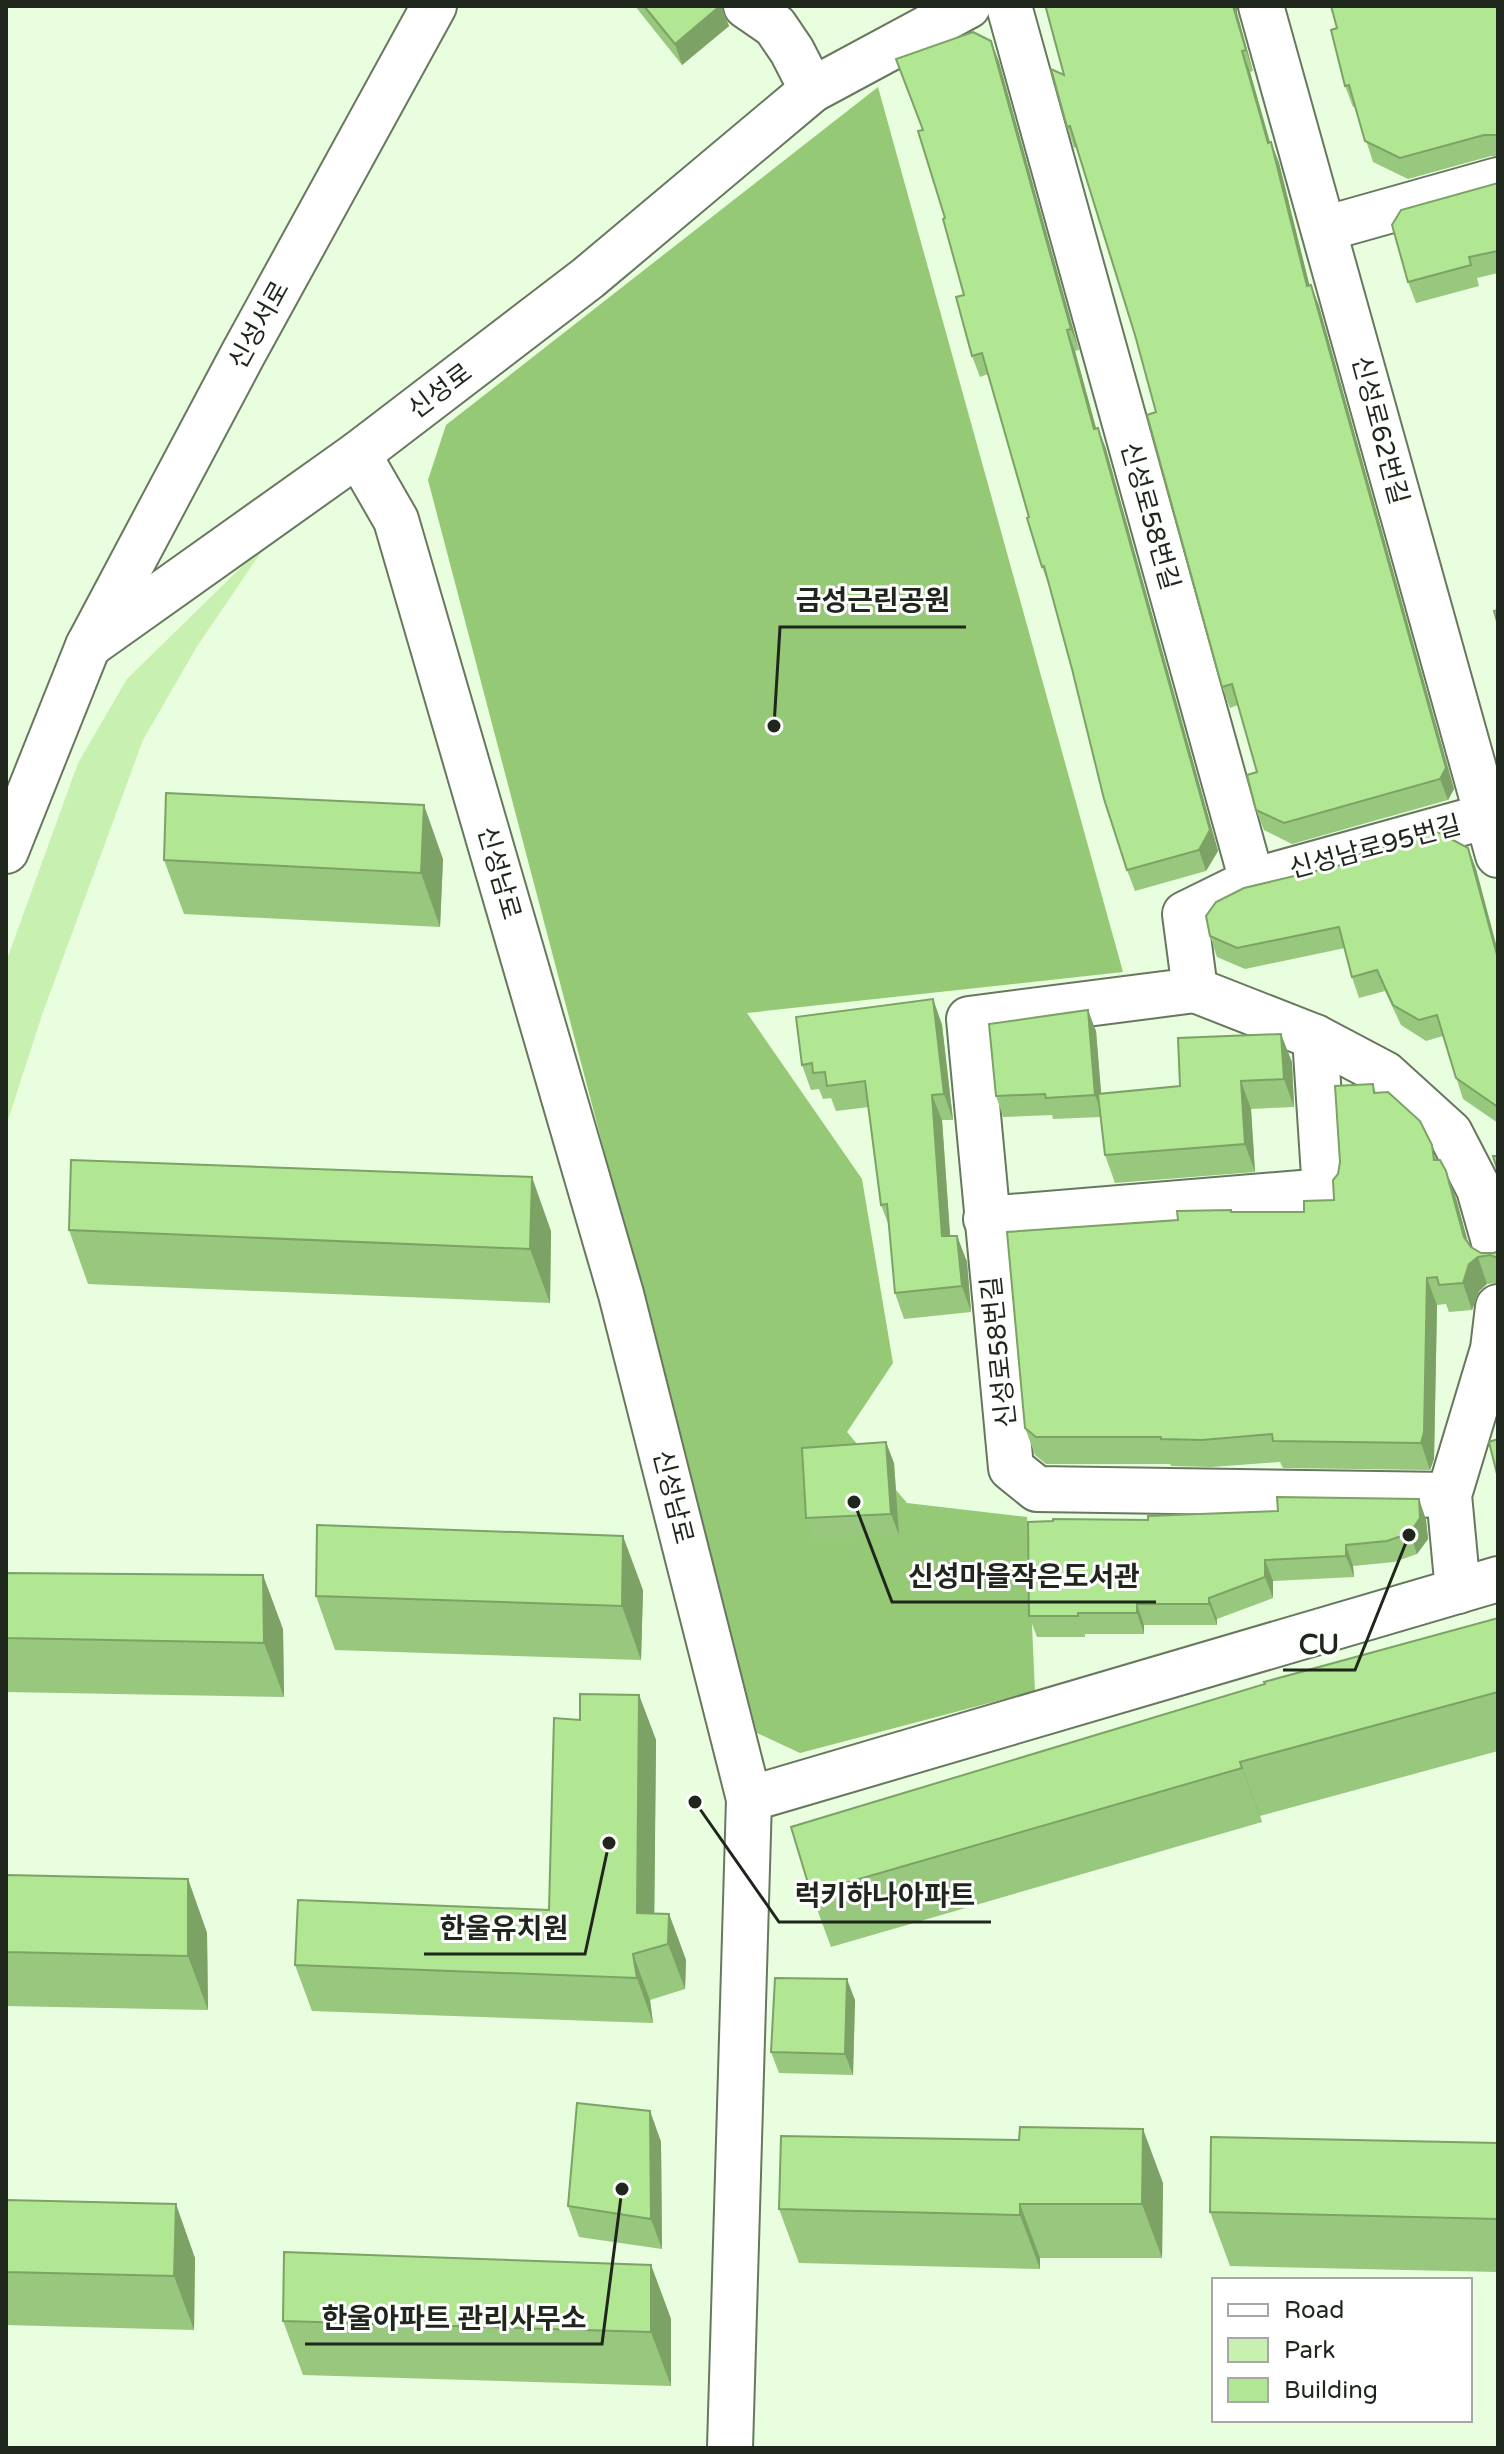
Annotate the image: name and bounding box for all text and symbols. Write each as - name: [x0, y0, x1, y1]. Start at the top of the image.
- street label: 신성서로: [222, 276, 296, 374]
- street label: 신성로62번길: [1345, 352, 1415, 508]
- street label: 신성로: [402, 357, 478, 425]
- street label: 신성로58번길: [1114, 439, 1186, 593]
- callout: 금성근린공원: [780, 575, 966, 627]
- text: 금성근린공원: [796, 584, 950, 618]
- street label: 신성남로95번길: [1286, 809, 1464, 885]
- street label: 신성남로: [471, 823, 527, 923]
- street label: 신성로58번길: [976, 1275, 1022, 1429]
- street label: 신성남로: [646, 1447, 700, 1547]
- callout: 신성마을작은도서관: [892, 1550, 1156, 1602]
- text: 신성마을작은도서관: [908, 1560, 1140, 1594]
- callout: CU: [1283, 1618, 1355, 1670]
- text: CU: [1299, 1628, 1339, 1662]
- callout: 럭키하나아파트: [779, 1870, 991, 1922]
- text: 럭키하나아파트: [795, 1879, 975, 1913]
- callout: 한울유치원: [424, 1902, 585, 1954]
- text: 한울유치원: [440, 1912, 568, 1946]
- legend: [1212, 2278, 1472, 2422]
- callout: 한울아파트 관리사무소: [305, 2292, 602, 2344]
- text: Road: [1284, 2296, 1344, 2325]
- text: 한울아파트 관리사무소: [322, 2302, 586, 2336]
- text: Park: [1284, 2336, 1335, 2365]
- text: Building: [1284, 2376, 1378, 2405]

